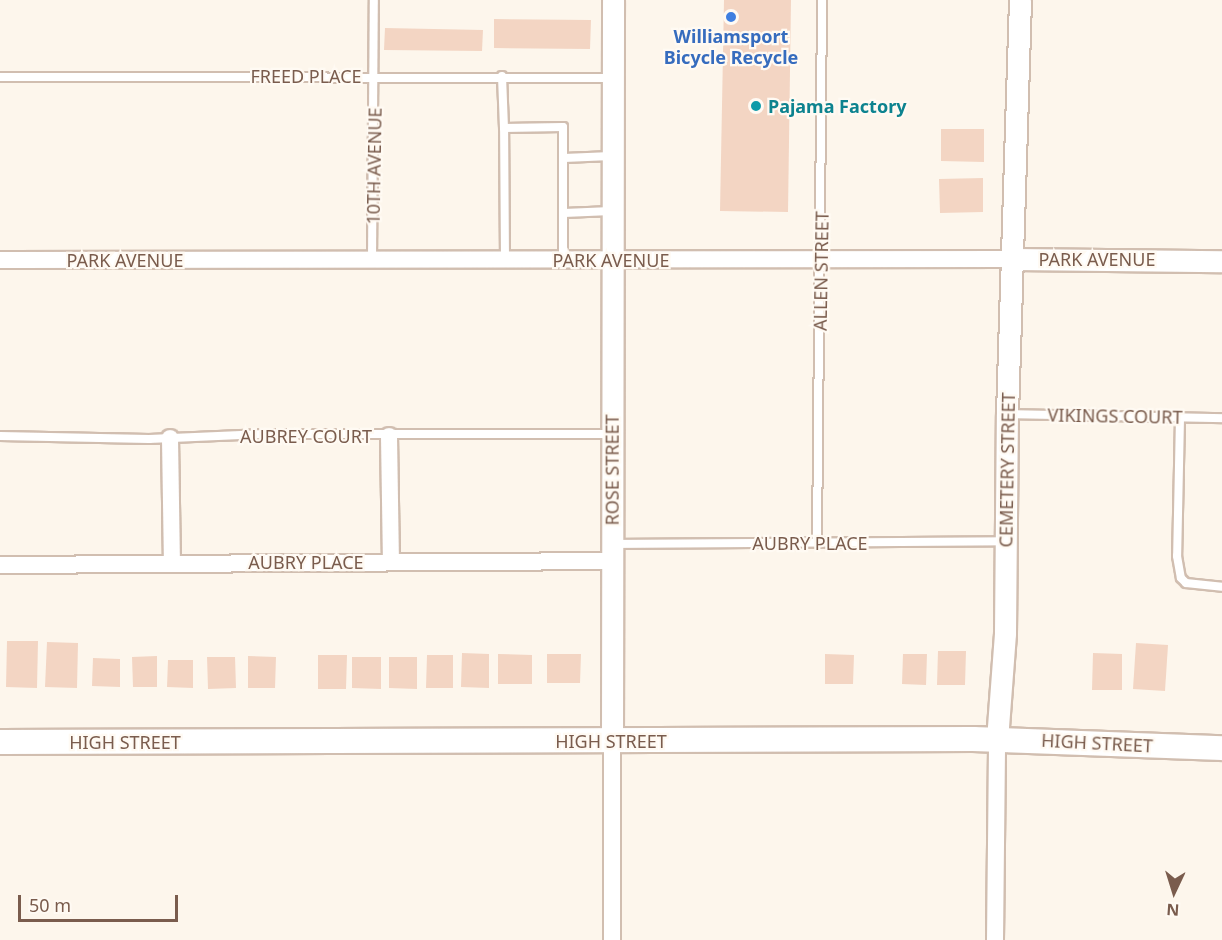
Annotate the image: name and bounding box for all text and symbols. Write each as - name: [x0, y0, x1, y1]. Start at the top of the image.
- marker: Williamsport Bicycle Recycle: [724, 10, 738, 24]
- place label: Williamsport Bicycle Recycle: [664, 26, 798, 68]
- street label: FREED PLACE: [250, 65, 362, 87]
- place label: Pajama Factory: [768, 95, 906, 117]
- marker: Pajama Factory: [749, 99, 763, 113]
- street label: 10TH AVENUE: [362, 107, 386, 225]
- street label: ALLEN STREET: [809, 211, 833, 331]
- street label: PARK AVENUE: [1039, 248, 1155, 270]
- street label: PARK AVENUE: [67, 249, 183, 271]
- street label: PARK AVENUE: [553, 249, 669, 271]
- street label: CEMETERY STREET: [995, 392, 1019, 548]
- street label: VIKINGS COURT: [1047, 404, 1183, 428]
- street label: ROSE STREET: [601, 415, 623, 525]
- street label: AUBREY COURT: [240, 425, 372, 447]
- street label: AUBRY PLACE: [752, 532, 868, 554]
- street label: AUBRY PLACE: [248, 551, 364, 573]
- street label: HIGH STREET: [1041, 729, 1153, 757]
- street label: HIGH STREET: [555, 730, 667, 752]
- street label: HIGH STREET: [69, 731, 181, 753]
- north arrow: [1144, 862, 1204, 922]
- scale bar: [21, 883, 182, 921]
- text: 50 m: [29, 893, 71, 917]
- text: N: [1165, 899, 1180, 921]

